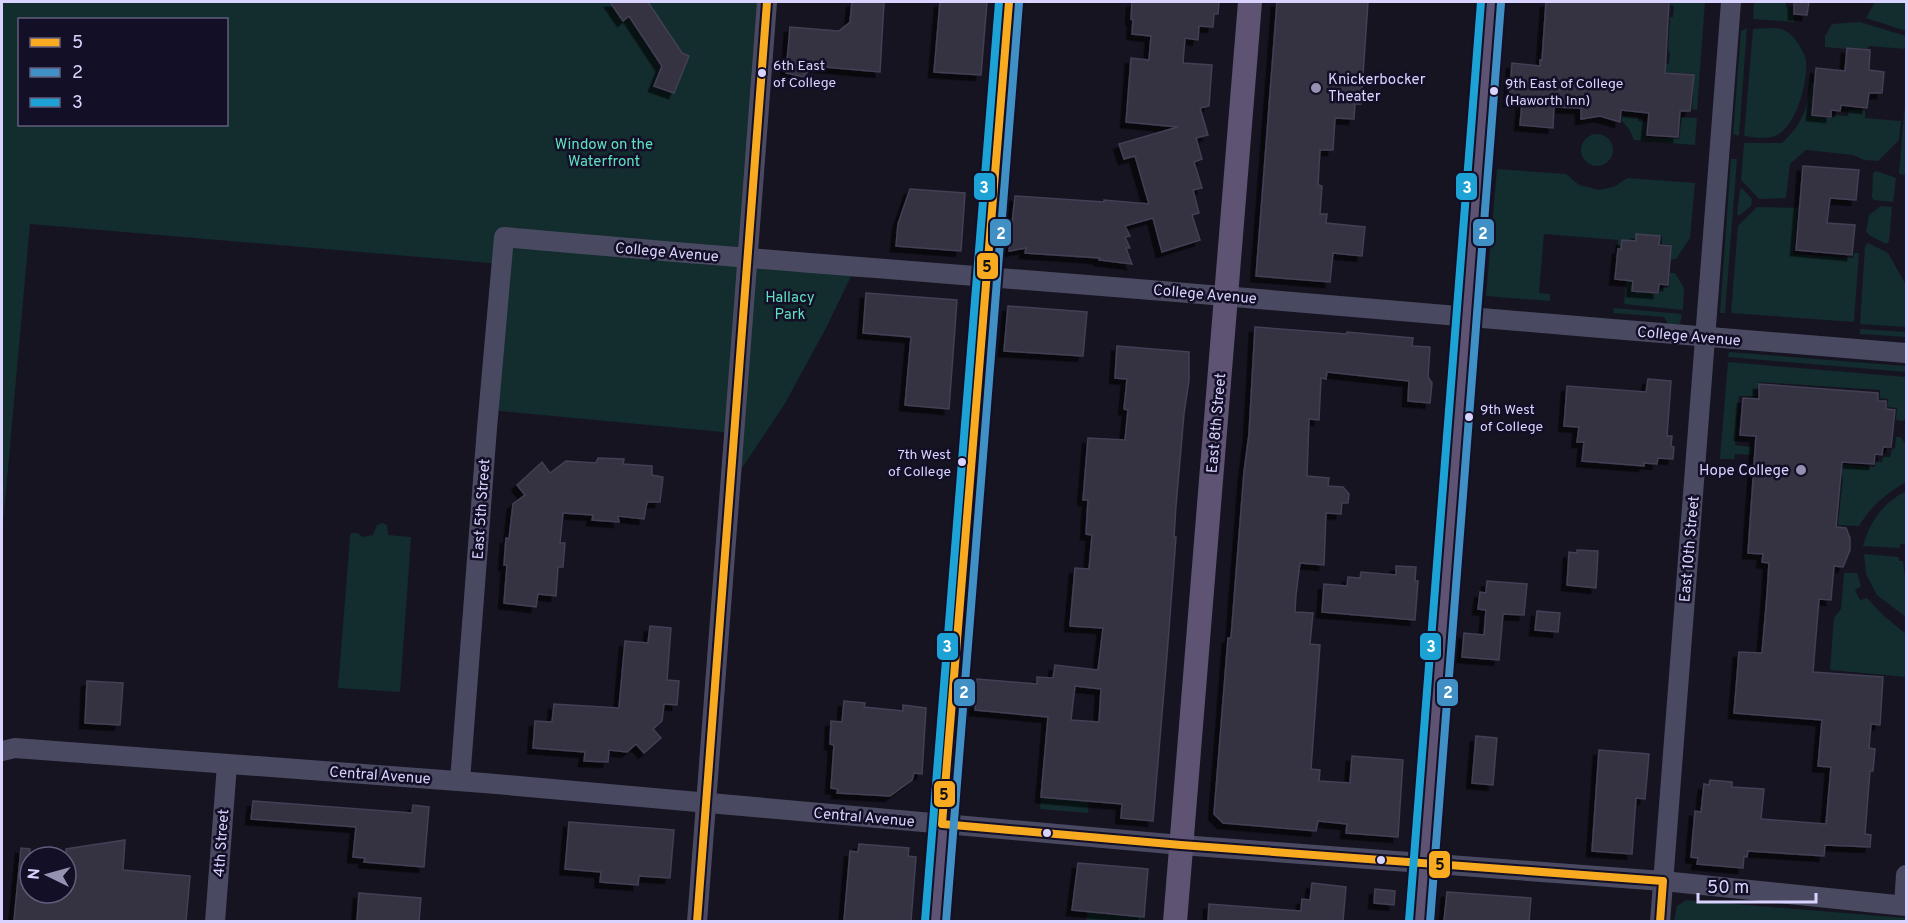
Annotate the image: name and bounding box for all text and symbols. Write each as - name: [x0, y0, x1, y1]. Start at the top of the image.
- legend: [18, 18, 228, 126]
- text: 5: [72, 32, 83, 55]
- place label: 6th East of College: [773, 58, 836, 92]
- text: 2: [72, 62, 83, 85]
- marker: 6th East of College: [756, 67, 768, 79]
- place label: Knickerbocker Theater: [1328, 71, 1426, 107]
- place label: 9th East of College (Haworth Inn): [1505, 76, 1623, 110]
- marker: Knickerbocker Theater: [1309, 81, 1323, 95]
- marker: 9th East of College (Haworth Inn): [1488, 85, 1500, 97]
- text: 3: [72, 92, 83, 115]
- park label: Window on the Waterfront: [555, 136, 653, 172]
- line badge: 3: [973, 172, 996, 201]
- line badge: 3: [1455, 172, 1478, 201]
- text: 3: [979, 179, 989, 199]
- text: 3: [1462, 179, 1472, 199]
- line badge: 2: [989, 218, 1012, 247]
- line badge: 2: [1472, 218, 1495, 247]
- text: 2: [996, 225, 1006, 245]
- text: 2: [1478, 225, 1488, 245]
- street label: College Avenue: [614, 240, 719, 267]
- line badge: 5: [976, 252, 999, 280]
- text: 5: [982, 258, 992, 278]
- street label: College Avenue: [1152, 282, 1257, 309]
- park label: Hallacy Park: [765, 289, 815, 325]
- street label: College Avenue: [1636, 324, 1741, 351]
- street label: East 8th Street: [1204, 372, 1231, 474]
- place label: 9th West of College: [1480, 402, 1543, 436]
- marker: 9th West of College: [1463, 411, 1475, 423]
- place label: 7th West of College: [888, 447, 951, 481]
- marker: 7th West of College: [956, 456, 968, 468]
- street label: East 5th Street: [470, 458, 495, 560]
- place label: Hope College: [1699, 462, 1789, 481]
- marker: Hope College: [1794, 463, 1808, 477]
- street label: East 10th Street: [1676, 495, 1705, 603]
- line badge: 3: [936, 632, 959, 661]
- line badge: 3: [1419, 632, 1442, 661]
- text: 3: [942, 638, 952, 658]
- text: 3: [1426, 638, 1436, 658]
- line badge: 2: [953, 678, 976, 707]
- line badge: 2: [1436, 678, 1459, 707]
- text: 2: [959, 684, 969, 704]
- text: 2: [1443, 684, 1453, 704]
- street label: Central Avenue: [328, 763, 431, 790]
- line badge: 5: [933, 780, 956, 808]
- text: 5: [939, 786, 949, 806]
- street label: Central Avenue: [812, 805, 915, 832]
- street label: 4th Street: [211, 809, 234, 878]
- unlabelled marker: [1041, 827, 1053, 839]
- north arrow: [18, 845, 78, 905]
- line badge: 5: [1428, 850, 1451, 879]
- unlabelled marker: [1375, 854, 1387, 866]
- text: 5: [1435, 856, 1445, 876]
- scale bar: [1698, 866, 1816, 904]
- text: N: [25, 867, 46, 880]
- text: 50 m: [1707, 877, 1749, 900]

